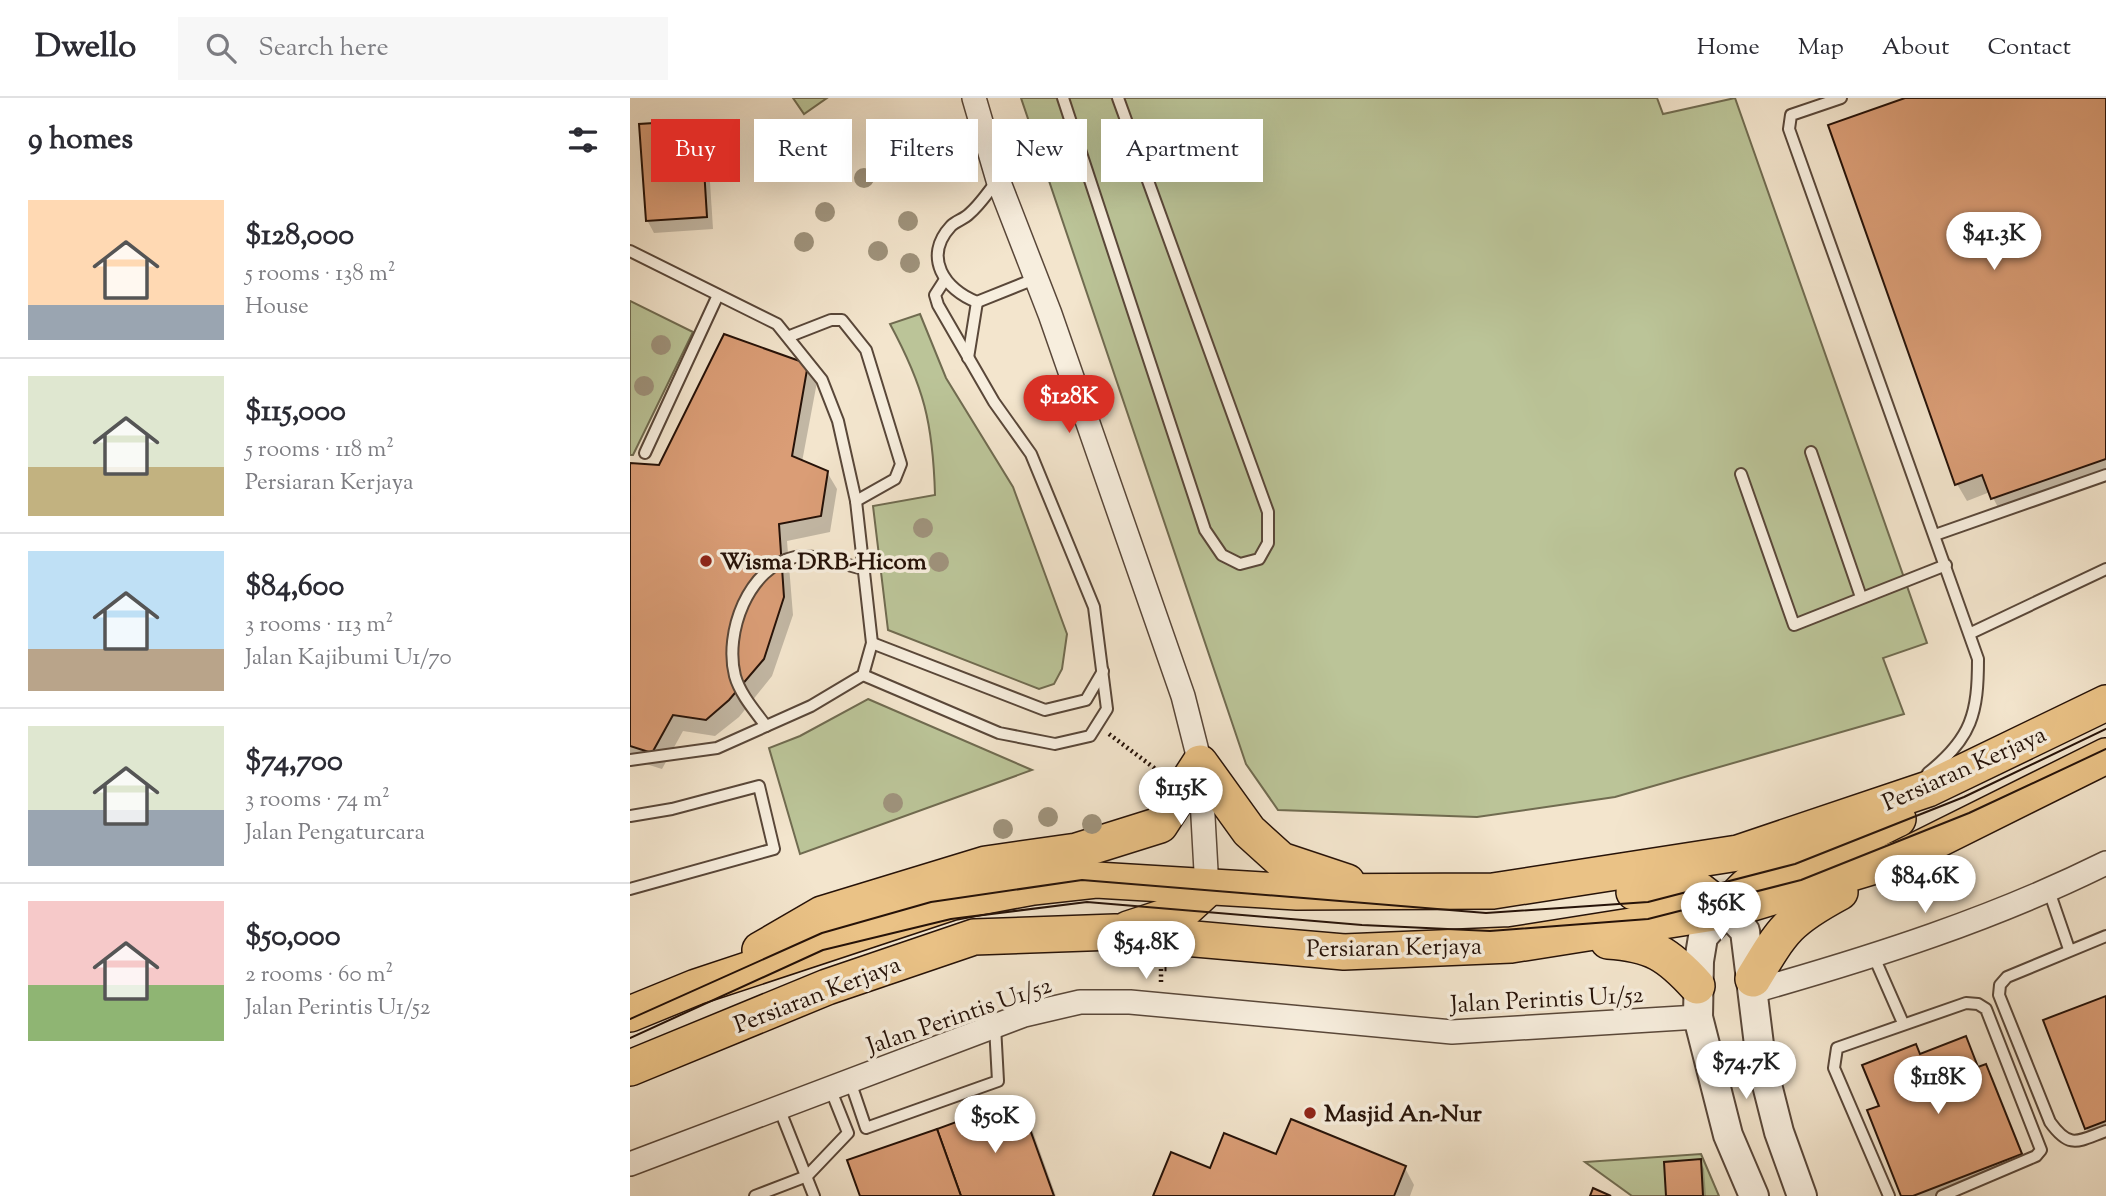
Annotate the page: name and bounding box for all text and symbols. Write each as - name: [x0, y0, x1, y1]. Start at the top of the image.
- search box: [178, 17, 668, 80]
- text: Dwello: [35, 24, 136, 72]
- icon: search: [202, 29, 240, 67]
- text: Search here: [258, 30, 389, 67]
- text: Home: [1697, 31, 1760, 65]
- text: Map: [1798, 31, 1844, 65]
- text: About: [1882, 31, 1949, 65]
- text: Contact: [1987, 31, 2071, 65]
- text: 9 homes: [28, 119, 133, 162]
- chip: Buy: [651, 119, 740, 182]
- chip: Rent: [754, 119, 852, 182]
- chip: Filters: [866, 119, 978, 182]
- chip: New: [992, 119, 1087, 182]
- chip: Apartment: [1101, 119, 1263, 182]
- icon: filters: [564, 121, 602, 159]
- pin: $41.3K: [1937, 212, 2051, 272]
- text: $128,000: [245, 215, 354, 258]
- text: $41.3K: [1962, 218, 2026, 251]
- icon: home: [84, 228, 168, 312]
- text: 5 rooms · 138 m²: [245, 258, 396, 291]
- text: House: [245, 291, 309, 324]
- pin: $128K: [1020, 376, 1118, 435]
- text: $128K: [1040, 381, 1099, 414]
- text: $115,000: [245, 391, 346, 434]
- icon: home: [84, 404, 168, 488]
- text: 5 rooms · 118 m²: [245, 434, 394, 467]
- text: Persiaran Kerjaya: [245, 467, 414, 500]
- place label: Wisma DRB-Hicom: [720, 546, 927, 580]
- marker: Wisma DRB-Hicom: [698, 553, 714, 569]
- text: $84,600: [245, 566, 344, 609]
- icon: home: [84, 579, 168, 663]
- text: 3 rooms · 113 m²: [245, 609, 393, 642]
- text: Jalan Kajibumi U1/70: [245, 642, 452, 675]
- street label: Persiaran Kerjaya: [1877, 719, 2052, 821]
- text: $74,700: [245, 741, 343, 784]
- icon: home: [84, 754, 168, 838]
- pin: $115K: [1132, 768, 1230, 827]
- text: $115K: [1155, 773, 1207, 806]
- text: 3 rooms · 74 m²: [245, 784, 390, 817]
- text: Jalan Pengaturcara: [245, 817, 425, 850]
- pin: $84.6K: [1868, 856, 1982, 915]
- text: $84.6K: [1891, 861, 1959, 894]
- pin: $56K: [1680, 882, 1762, 942]
- text: $56K: [1697, 888, 1745, 921]
- text: $50,000: [245, 916, 341, 959]
- pin: $54.8K: [1089, 922, 1203, 981]
- text: $54.8K: [1113, 927, 1179, 960]
- icon: home: [84, 929, 168, 1013]
- street label: Persiaran Kerjaya: [1306, 930, 1482, 968]
- street label: Persiaran Kerjaya: [729, 948, 906, 1043]
- text: 2 rooms · 60 m²: [245, 959, 393, 992]
- street label: Jalan Perintis U1/52: [861, 969, 1057, 1065]
- street label: Jalan Perintis U1/52: [1448, 979, 1645, 1023]
- text: Jalan Perintis U1/52: [245, 992, 431, 1025]
- pin: $74.7K: [1689, 1042, 1803, 1101]
- text: $74.7K: [1712, 1047, 1780, 1080]
- pin: $118K: [1889, 1056, 1987, 1116]
- text: $118K: [1910, 1062, 1966, 1095]
- pin: $50K: [954, 1096, 1036, 1155]
- place label: Masjid An-Nur: [1324, 1098, 1483, 1132]
- text: $50K: [971, 1101, 1019, 1134]
- marker: Masjid An-Nur: [1302, 1105, 1318, 1121]

